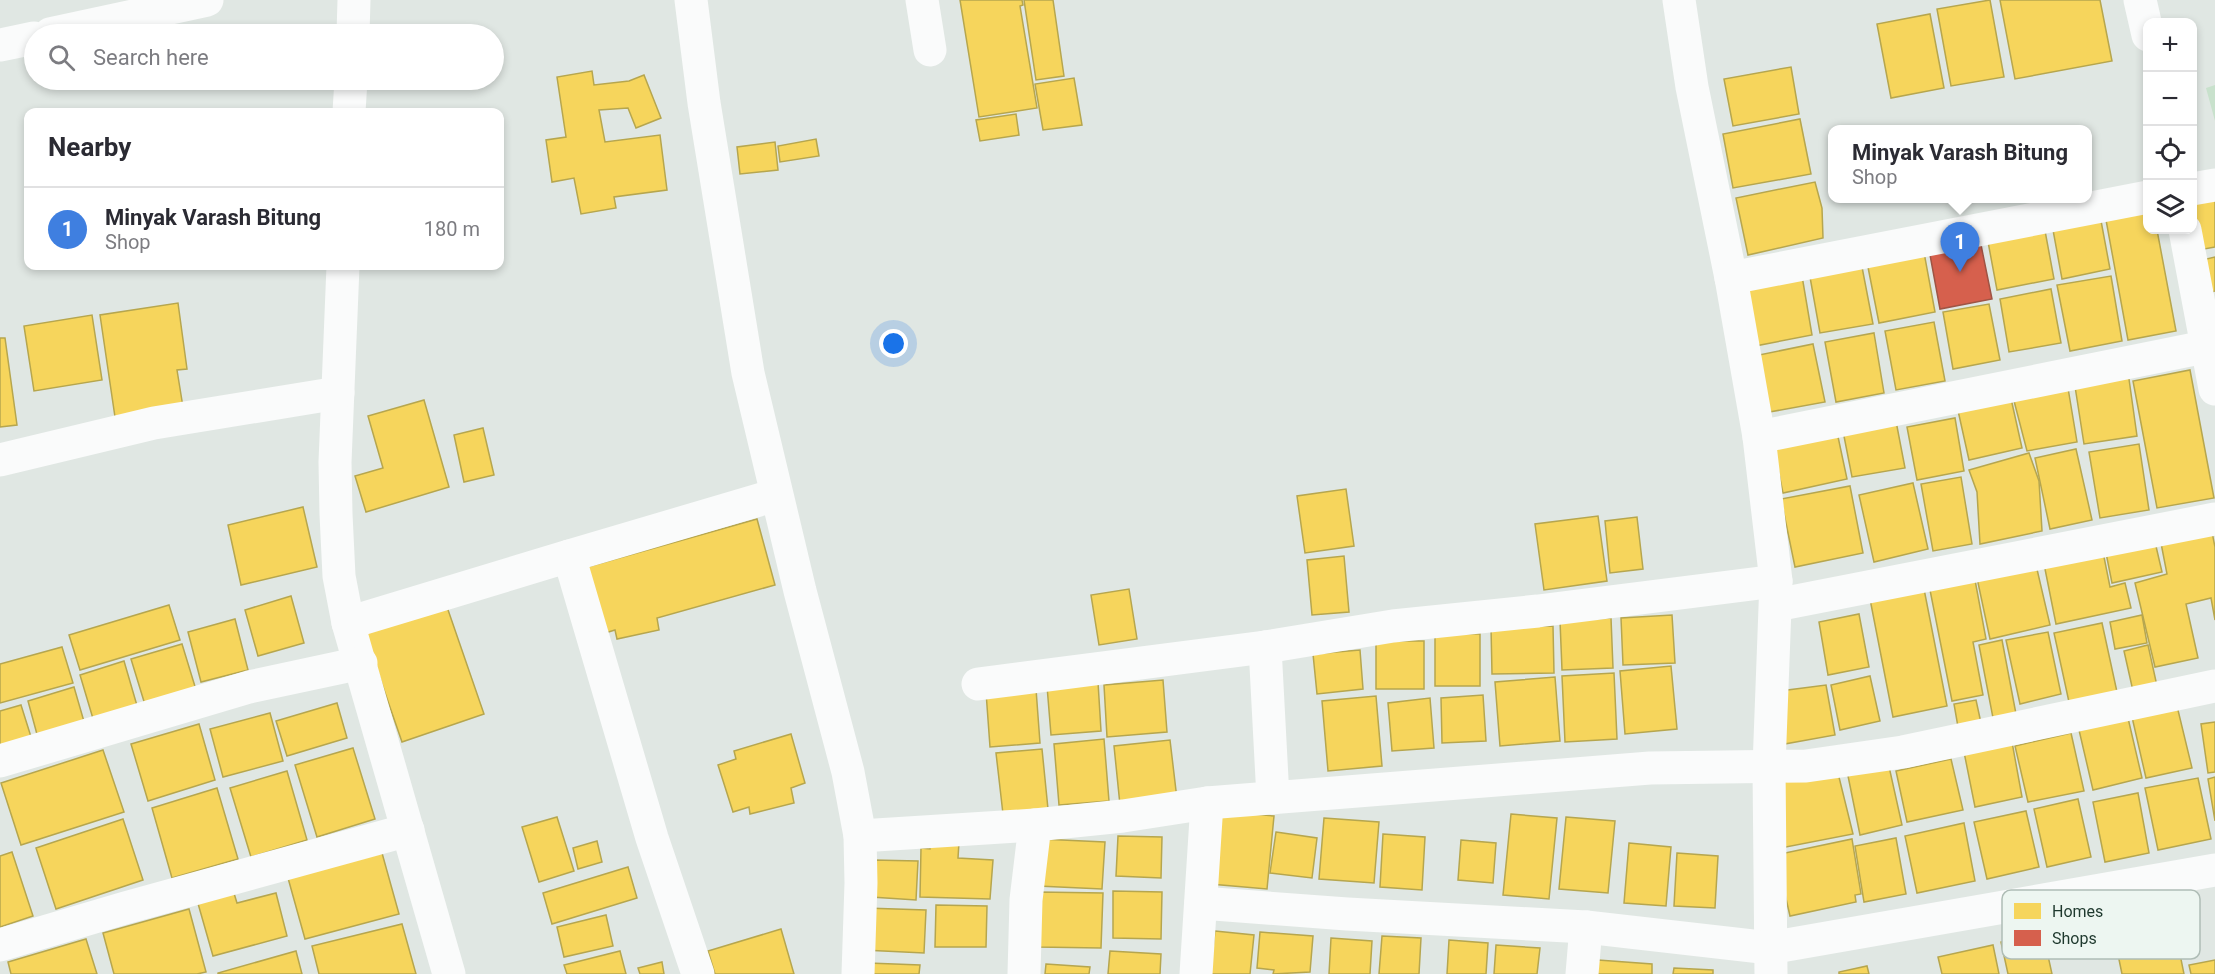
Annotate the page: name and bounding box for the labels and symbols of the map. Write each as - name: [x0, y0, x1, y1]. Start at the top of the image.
- pin: 1: [1940, 222, 1980, 272]
- your location: [879, 329, 908, 358]
- legend: [2002, 890, 2200, 959]
- text: Homes: [2052, 902, 2103, 921]
- text: Shops: [2052, 929, 2097, 948]

